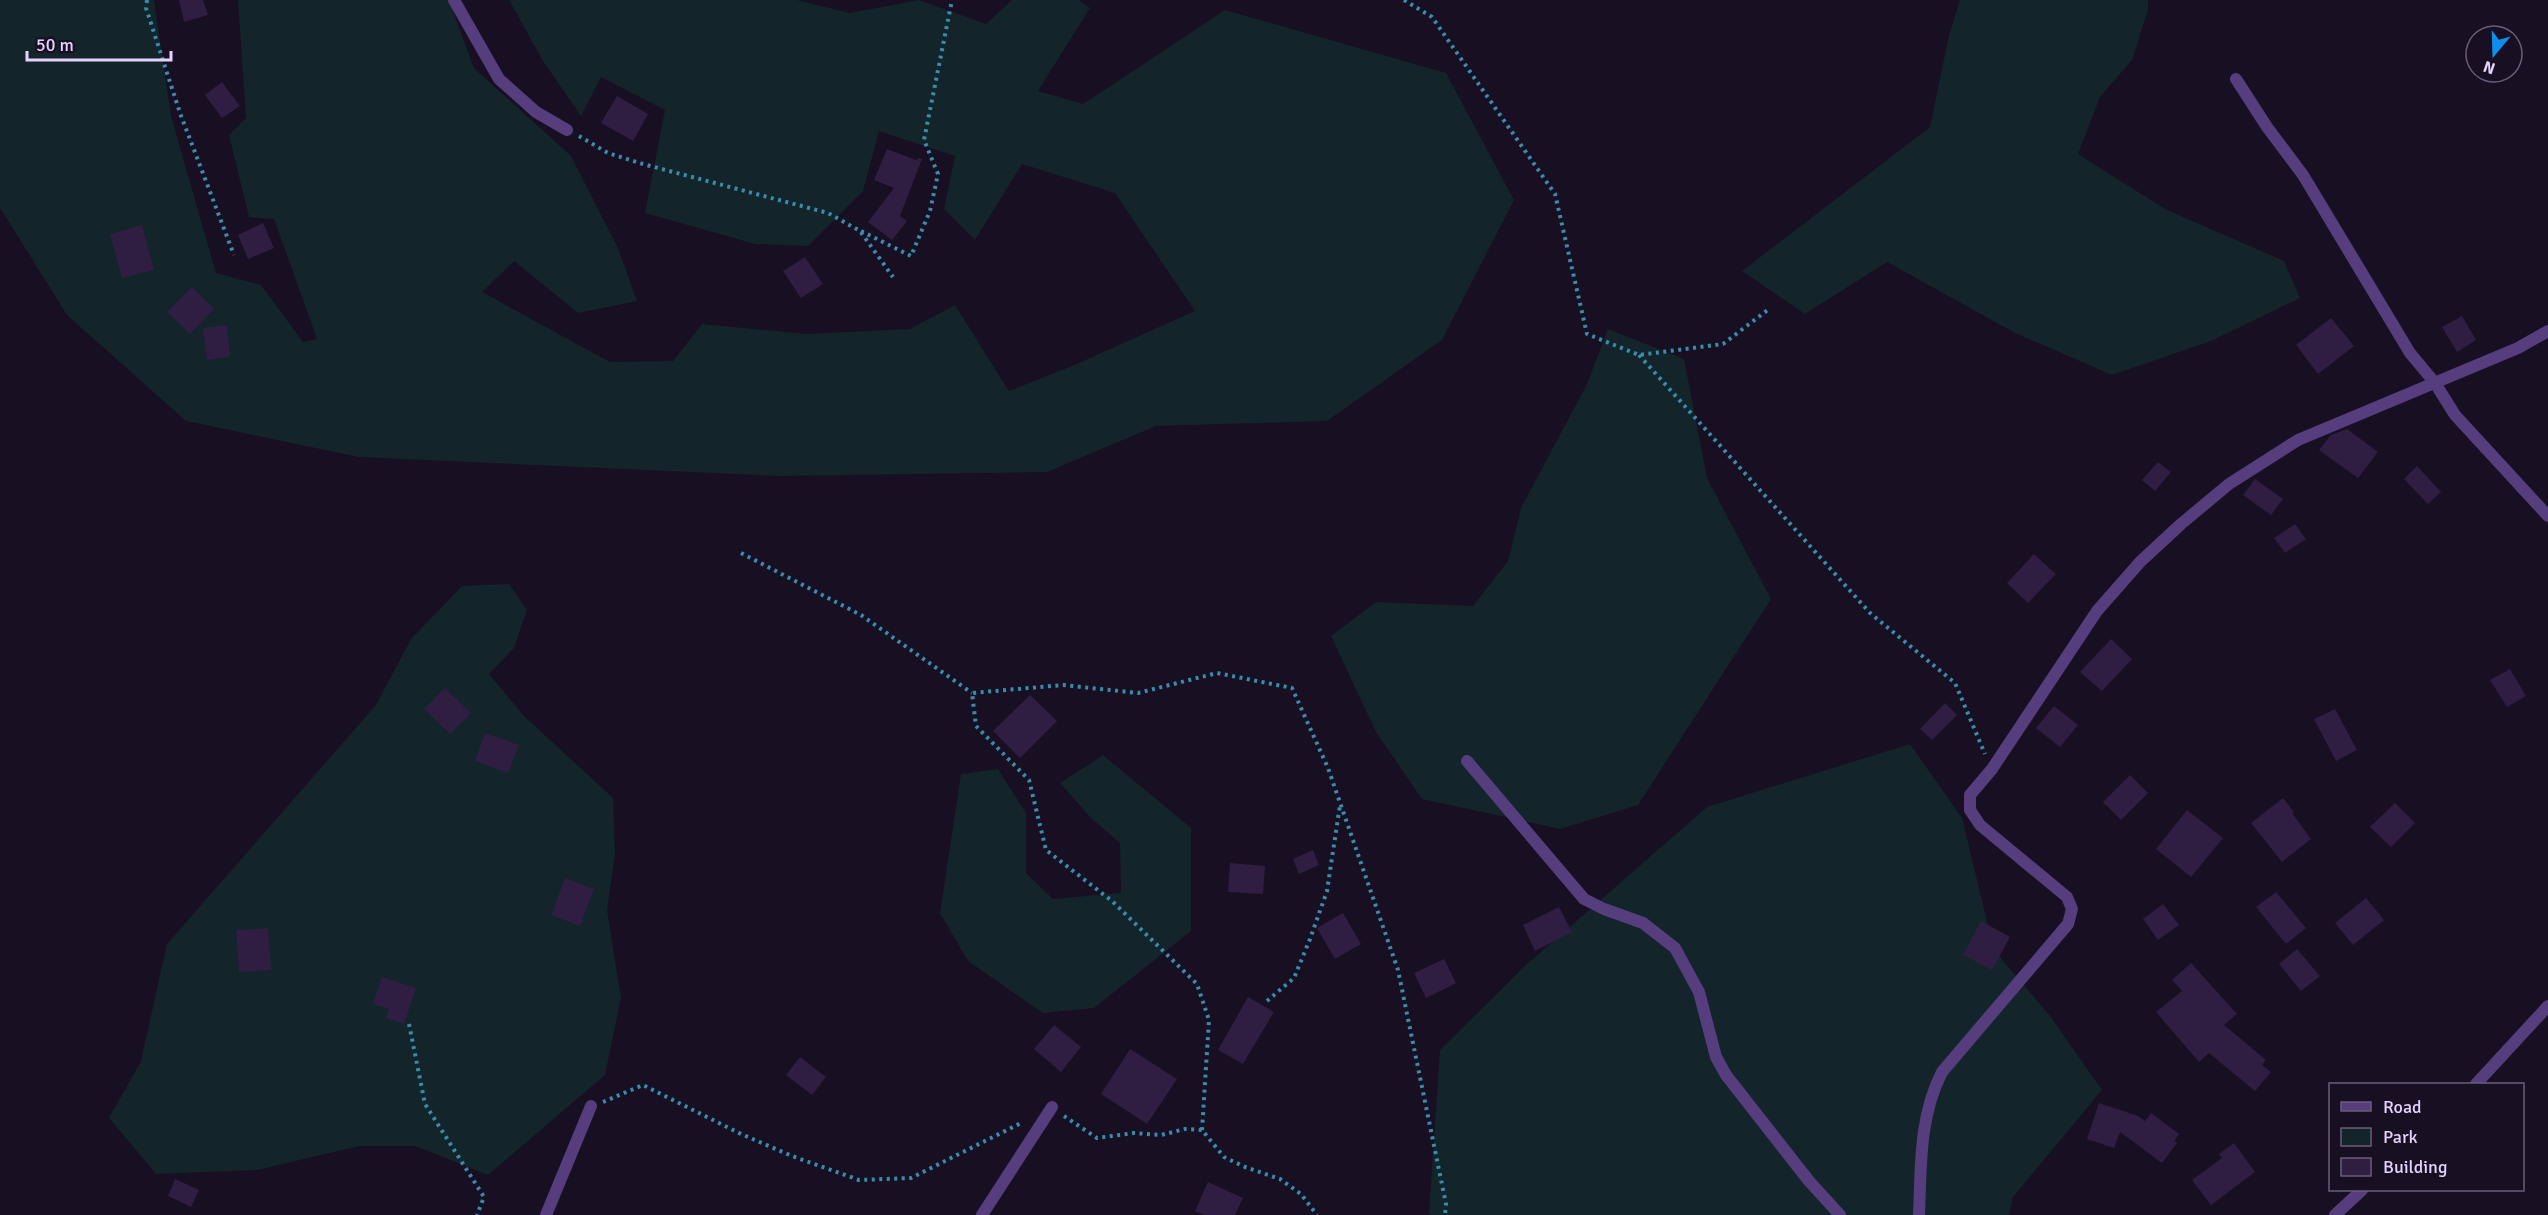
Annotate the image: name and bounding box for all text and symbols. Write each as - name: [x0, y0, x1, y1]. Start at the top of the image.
- scale bar: [27, 24, 171, 62]
- north arrow: [2464, 24, 2524, 84]
- text: 50 m: [36, 34, 74, 56]
- text: N: [2481, 56, 2498, 79]
- legend: [2329, 1083, 2524, 1191]
- text: Road: [2383, 1096, 2422, 1118]
- text: Park: [2383, 1126, 2418, 1148]
- text: Building: [2383, 1156, 2447, 1178]

